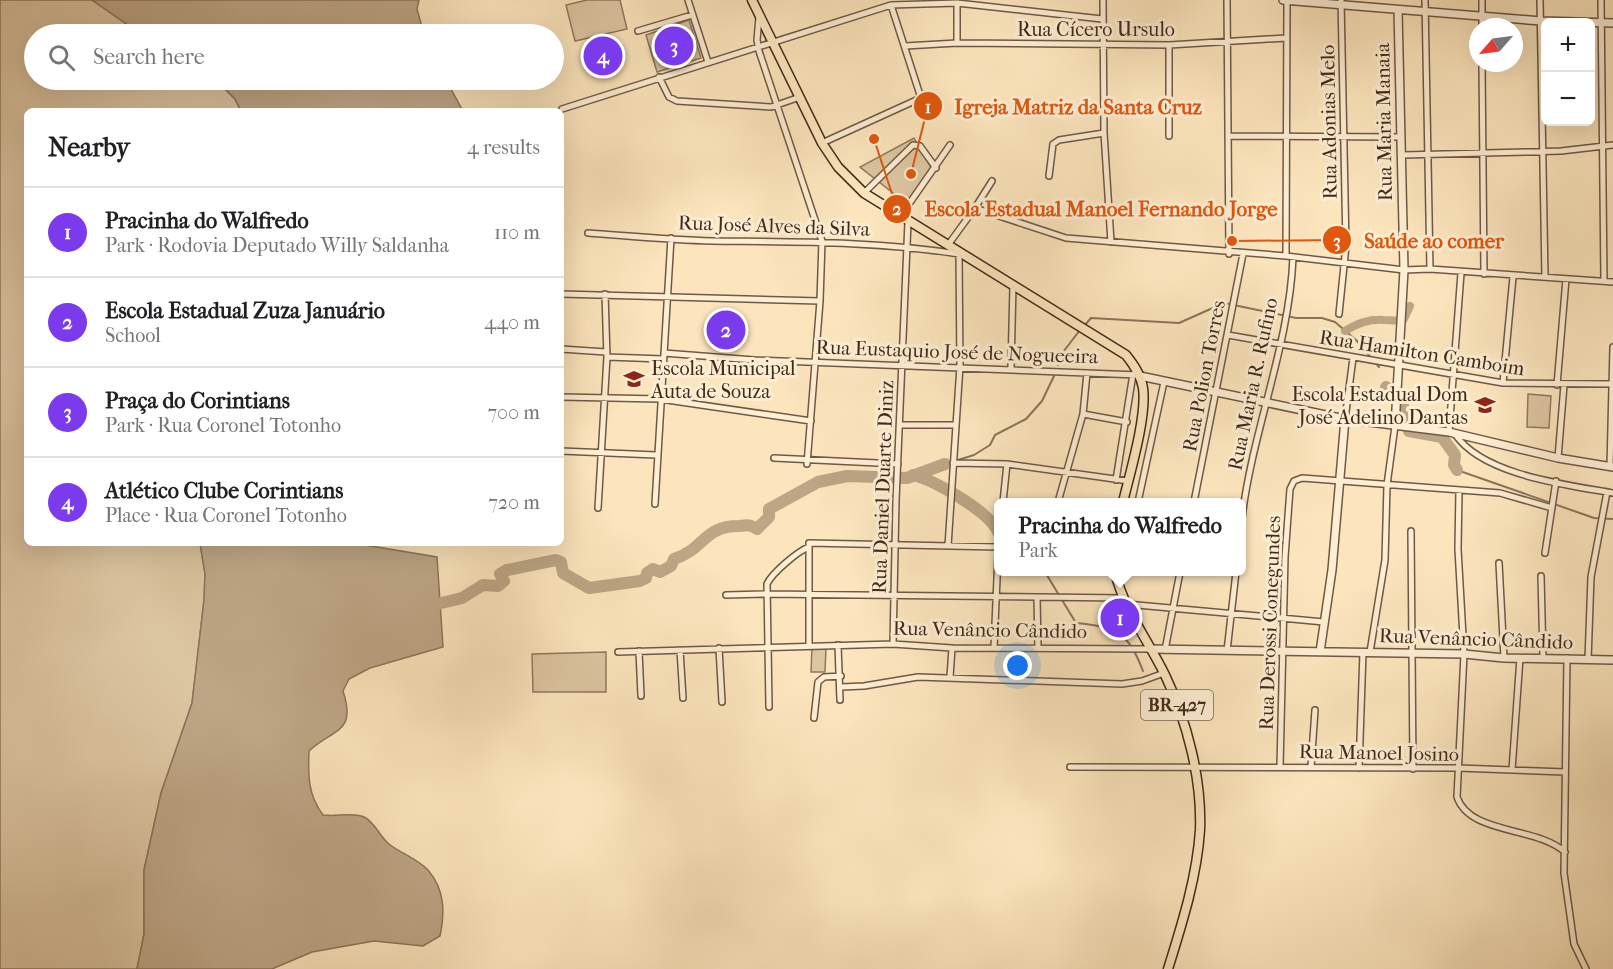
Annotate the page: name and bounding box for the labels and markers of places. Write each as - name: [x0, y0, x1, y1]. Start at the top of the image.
- pin: 3: [654, 24, 694, 68]
- pin: 4: [584, 34, 622, 78]
- callout: Igreja Matriz da Santa Cruz: [913, 87, 1214, 126]
- callout: Escola Estadual Manoel Fernando Jorge: [882, 189, 1289, 228]
- callout: Saúde ao comer: [1322, 221, 1516, 260]
- pin: 2: [706, 308, 746, 352]
- place label: Escola Municipal Auta de Souza: [650, 357, 796, 403]
- school or university icon: Escola Municipal Auta de Souza: [622, 367, 646, 391]
- place label: Escola Estadual Dom José Adelino Dantas: [1291, 383, 1468, 429]
- school or university icon: Escola Estadual Dom José Adelino Dantas: [1473, 393, 1497, 417]
- pin: 1: [1100, 596, 1140, 640]

